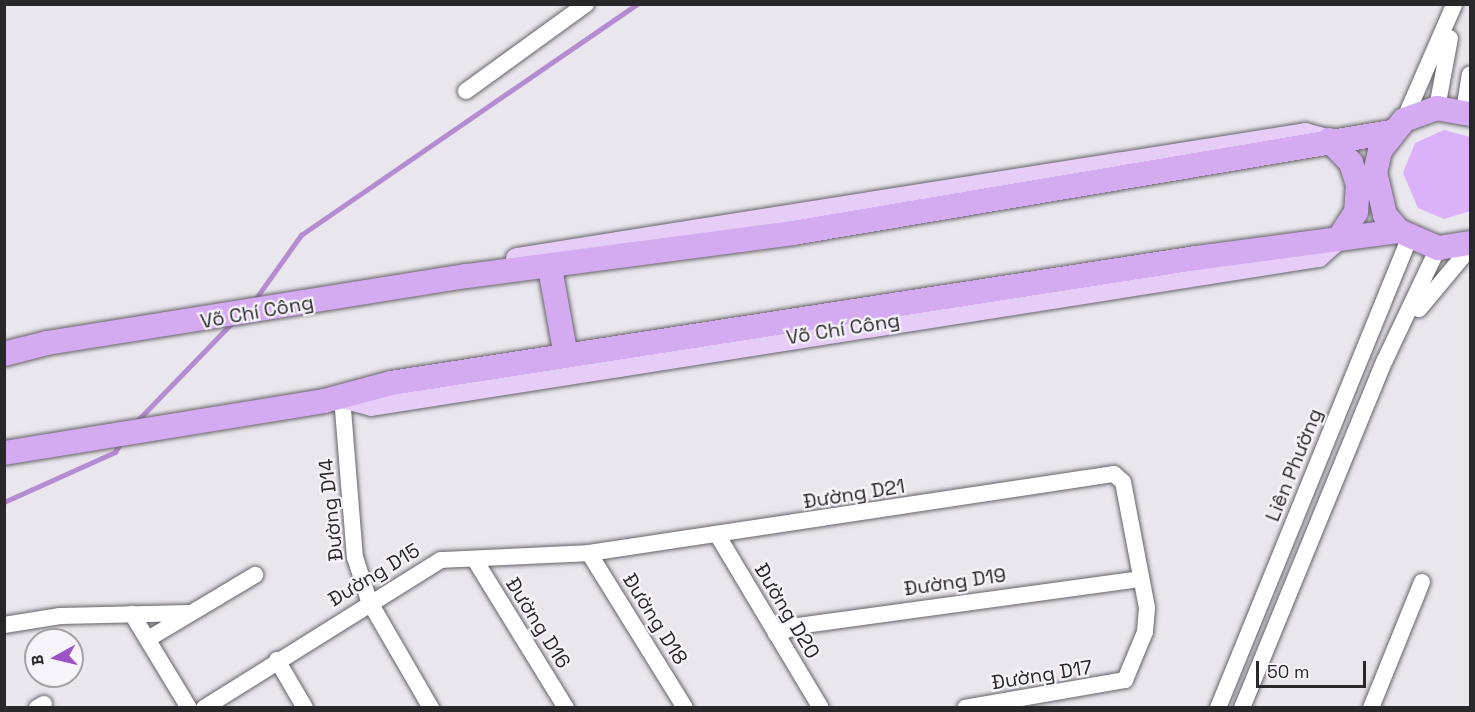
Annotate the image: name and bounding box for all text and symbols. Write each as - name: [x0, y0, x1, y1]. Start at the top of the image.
- street label: Võ Chí Công: [198, 290, 316, 334]
- street label: Võ Chí Công: [785, 308, 901, 350]
- street label: Liên Phường: [1260, 405, 1328, 525]
- street label: Đường D14: [314, 458, 348, 562]
- street label: Đường D21: [802, 474, 906, 514]
- street label: Đường D15: [324, 538, 424, 612]
- street label: Đường D20: [749, 559, 825, 663]
- street label: Đường D19: [902, 563, 1008, 601]
- street label: Đường D18: [618, 569, 692, 669]
- street label: Đường D16: [501, 573, 575, 673]
- north arrow: [24, 628, 84, 688]
- scale bar: [1259, 649, 1368, 687]
- text: B: [27, 654, 49, 667]
- street label: Đường D17: [990, 655, 1094, 695]
- text: 50 m: [1267, 660, 1309, 683]

